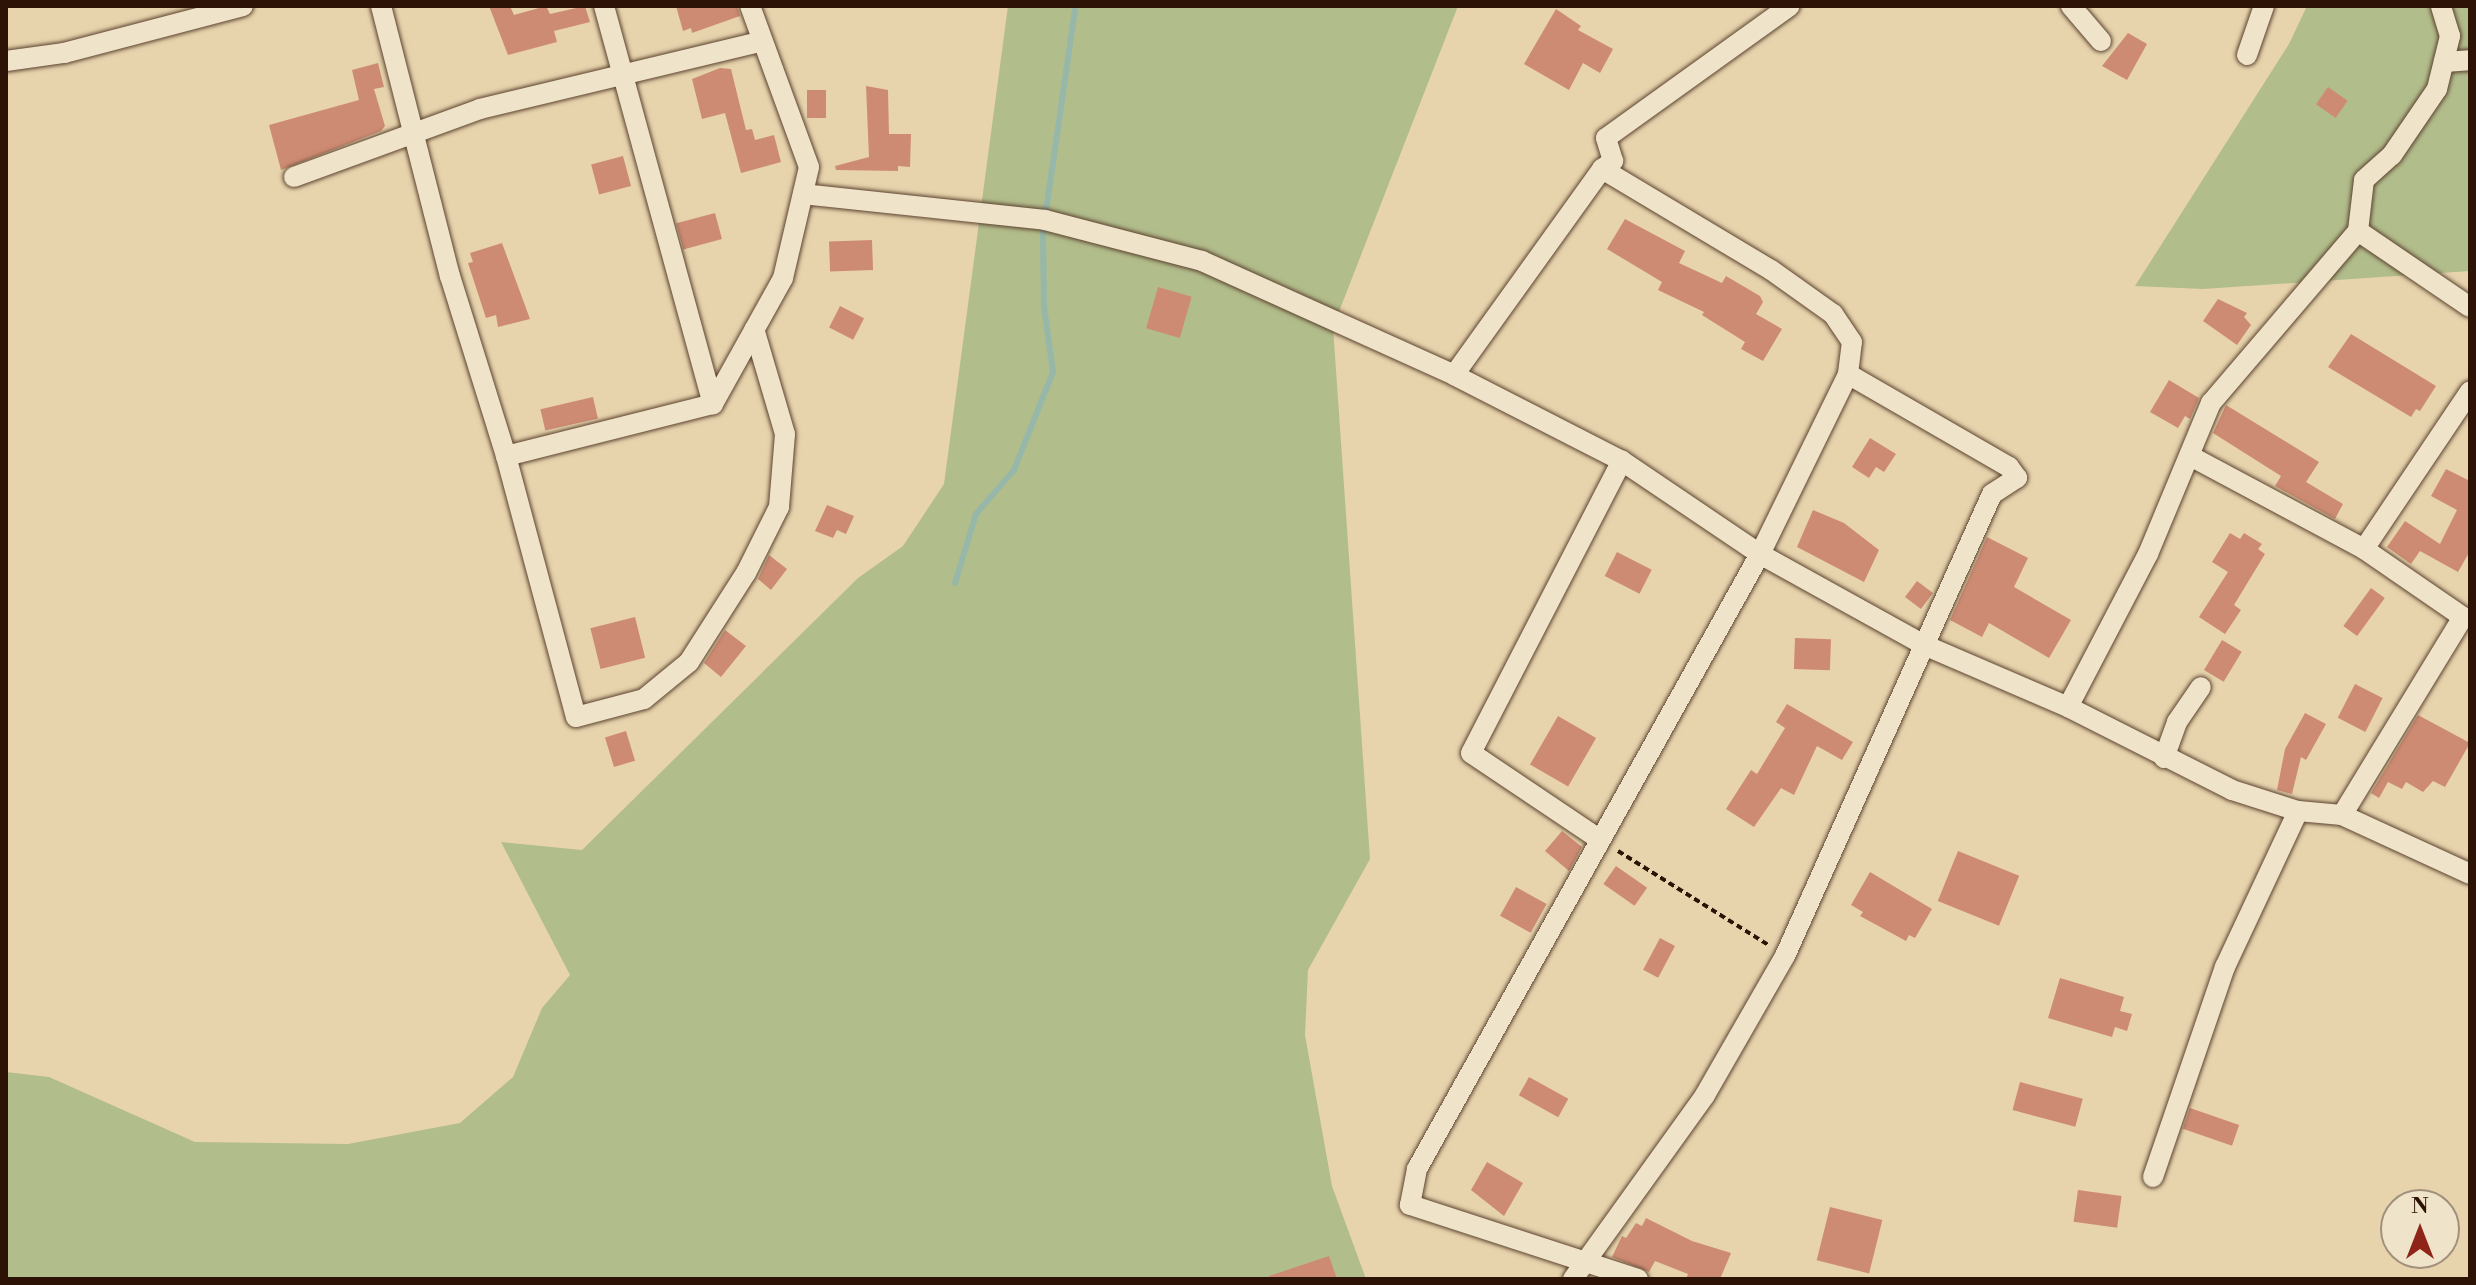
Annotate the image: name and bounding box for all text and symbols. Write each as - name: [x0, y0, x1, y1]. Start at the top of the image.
- north arrow: [2380, 1189, 2460, 1269]
- text: N: [2411, 1193, 2429, 1220]

